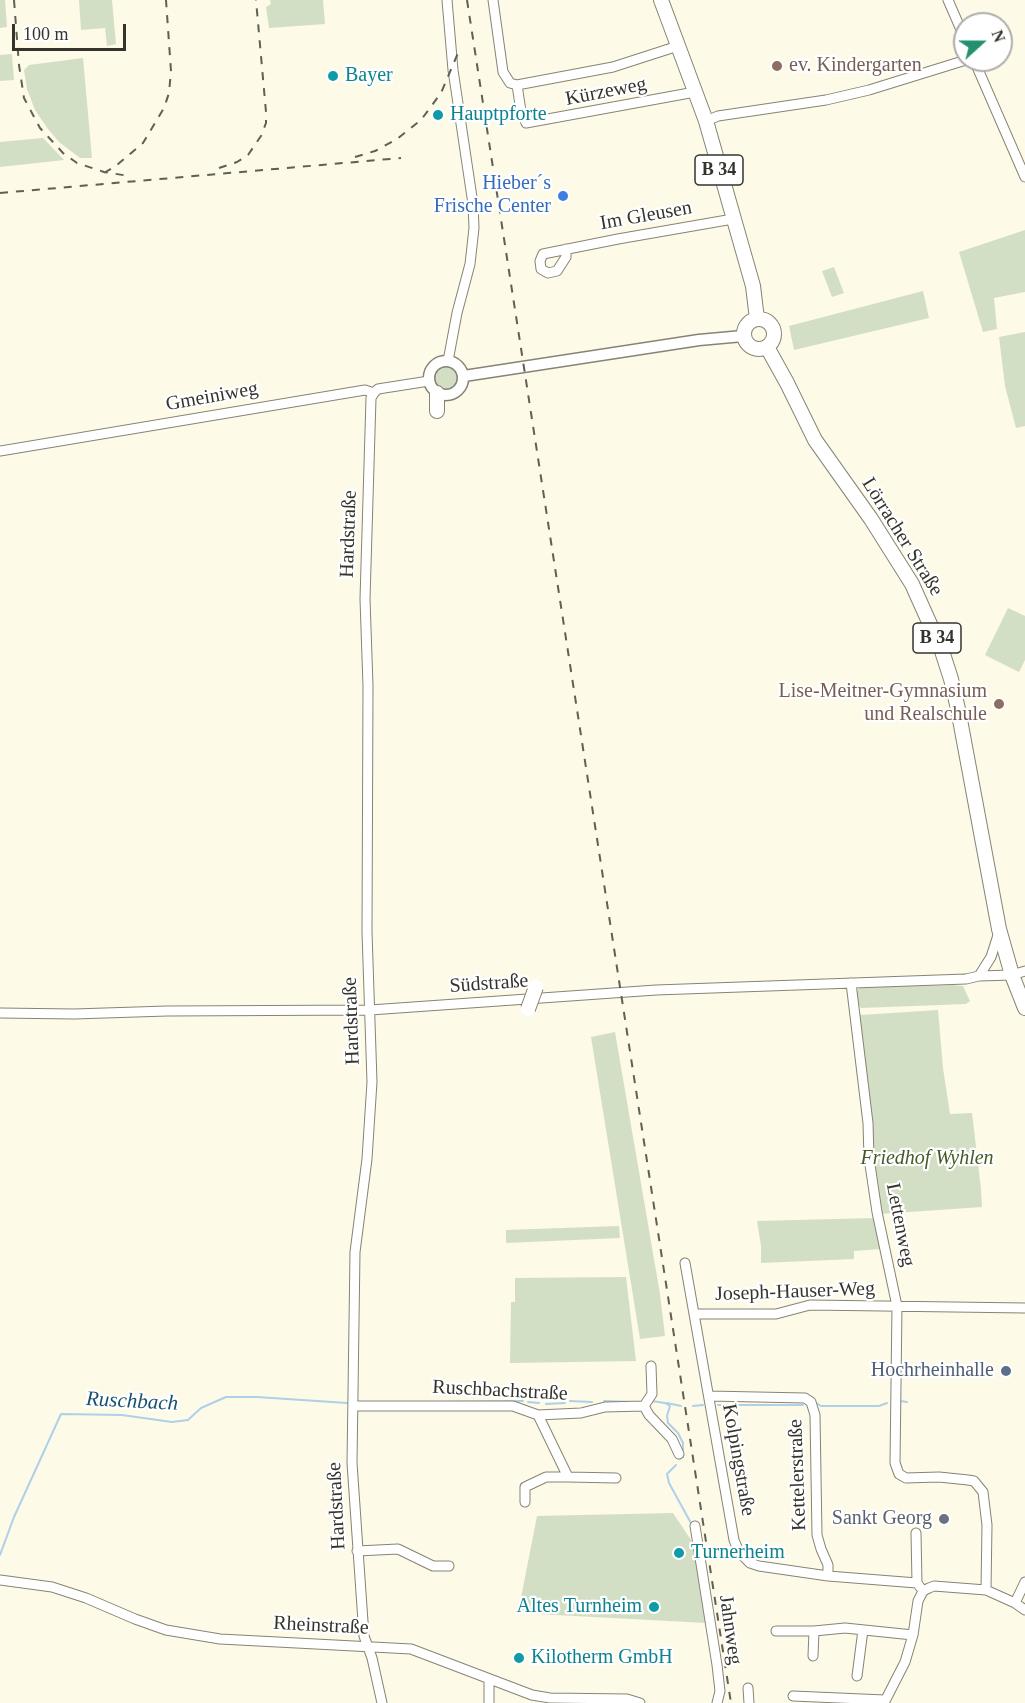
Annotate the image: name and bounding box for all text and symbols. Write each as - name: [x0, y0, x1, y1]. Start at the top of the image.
- scale bar: [15, 12, 129, 50]
- north arrow: [953, 12, 1013, 72]
- text: 100 m: [23, 24, 69, 44]
- text: N: [988, 28, 1008, 45]
- place label: ev. Kindergarten: [789, 54, 922, 78]
- marker: ev. Kindergarten: [770, 59, 784, 73]
- place label: Bayer: [345, 64, 393, 88]
- marker: Bayer: [326, 69, 340, 83]
- street label: Kürzeweg: [563, 72, 649, 112]
- place label: Hauptpforte: [450, 103, 547, 127]
- marker: Hauptpforte: [431, 108, 445, 122]
- road number: B 34: [695, 155, 743, 185]
- place label: Hieber´s Frische Center: [434, 172, 551, 219]
- marker: Hieber´s Frische Center: [556, 189, 570, 203]
- street label: Im Gleusen: [598, 196, 694, 236]
- street label: Gmeiniweg: [164, 377, 260, 417]
- street label: Lörracher Straße: [856, 473, 948, 601]
- street label: Hardstraße: [335, 490, 363, 578]
- road number: B 34: [913, 623, 961, 653]
- place label: Lise-Meitner-Gymnasium und Realschule: [779, 680, 987, 727]
- marker: Lise-Meitner-Gymnasium und Realschule: [992, 697, 1006, 711]
- street label: Südstraße: [449, 969, 529, 999]
- street label: Hardstraße: [338, 977, 366, 1065]
- park label: Friedhof Wyhlen: [860, 1147, 994, 1171]
- street label: Lettenweg: [880, 1181, 920, 1269]
- street label: Joseph-Hauser-Weg: [715, 1277, 875, 1307]
- place label: Hochrheinhalle: [871, 1359, 994, 1383]
- marker: Hochrheinhalle: [999, 1364, 1013, 1378]
- street label: Ruschbachstraße: [432, 1375, 568, 1407]
- water label: Ruschbach: [85, 1387, 179, 1417]
- street label: Kolpingstraße: [716, 1402, 760, 1518]
- street label: Kettelerstraße: [784, 1419, 812, 1531]
- street label: Hardstraße: [323, 1462, 351, 1550]
- place label: Sankt Georg: [832, 1507, 932, 1531]
- marker: Sankt Georg: [937, 1512, 951, 1526]
- place label: Turnerheim: [691, 1541, 785, 1565]
- marker: Turnerheim: [672, 1546, 686, 1560]
- street label: Jahnweg: [713, 1594, 747, 1666]
- place label: Altes Turnheim: [517, 1595, 642, 1619]
- marker: Altes Turnheim: [647, 1600, 661, 1614]
- street label: Rheinstraße: [273, 1612, 369, 1640]
- place label: Kilotherm GmbH: [531, 1646, 673, 1670]
- marker: Kilotherm GmbH: [512, 1651, 526, 1665]

